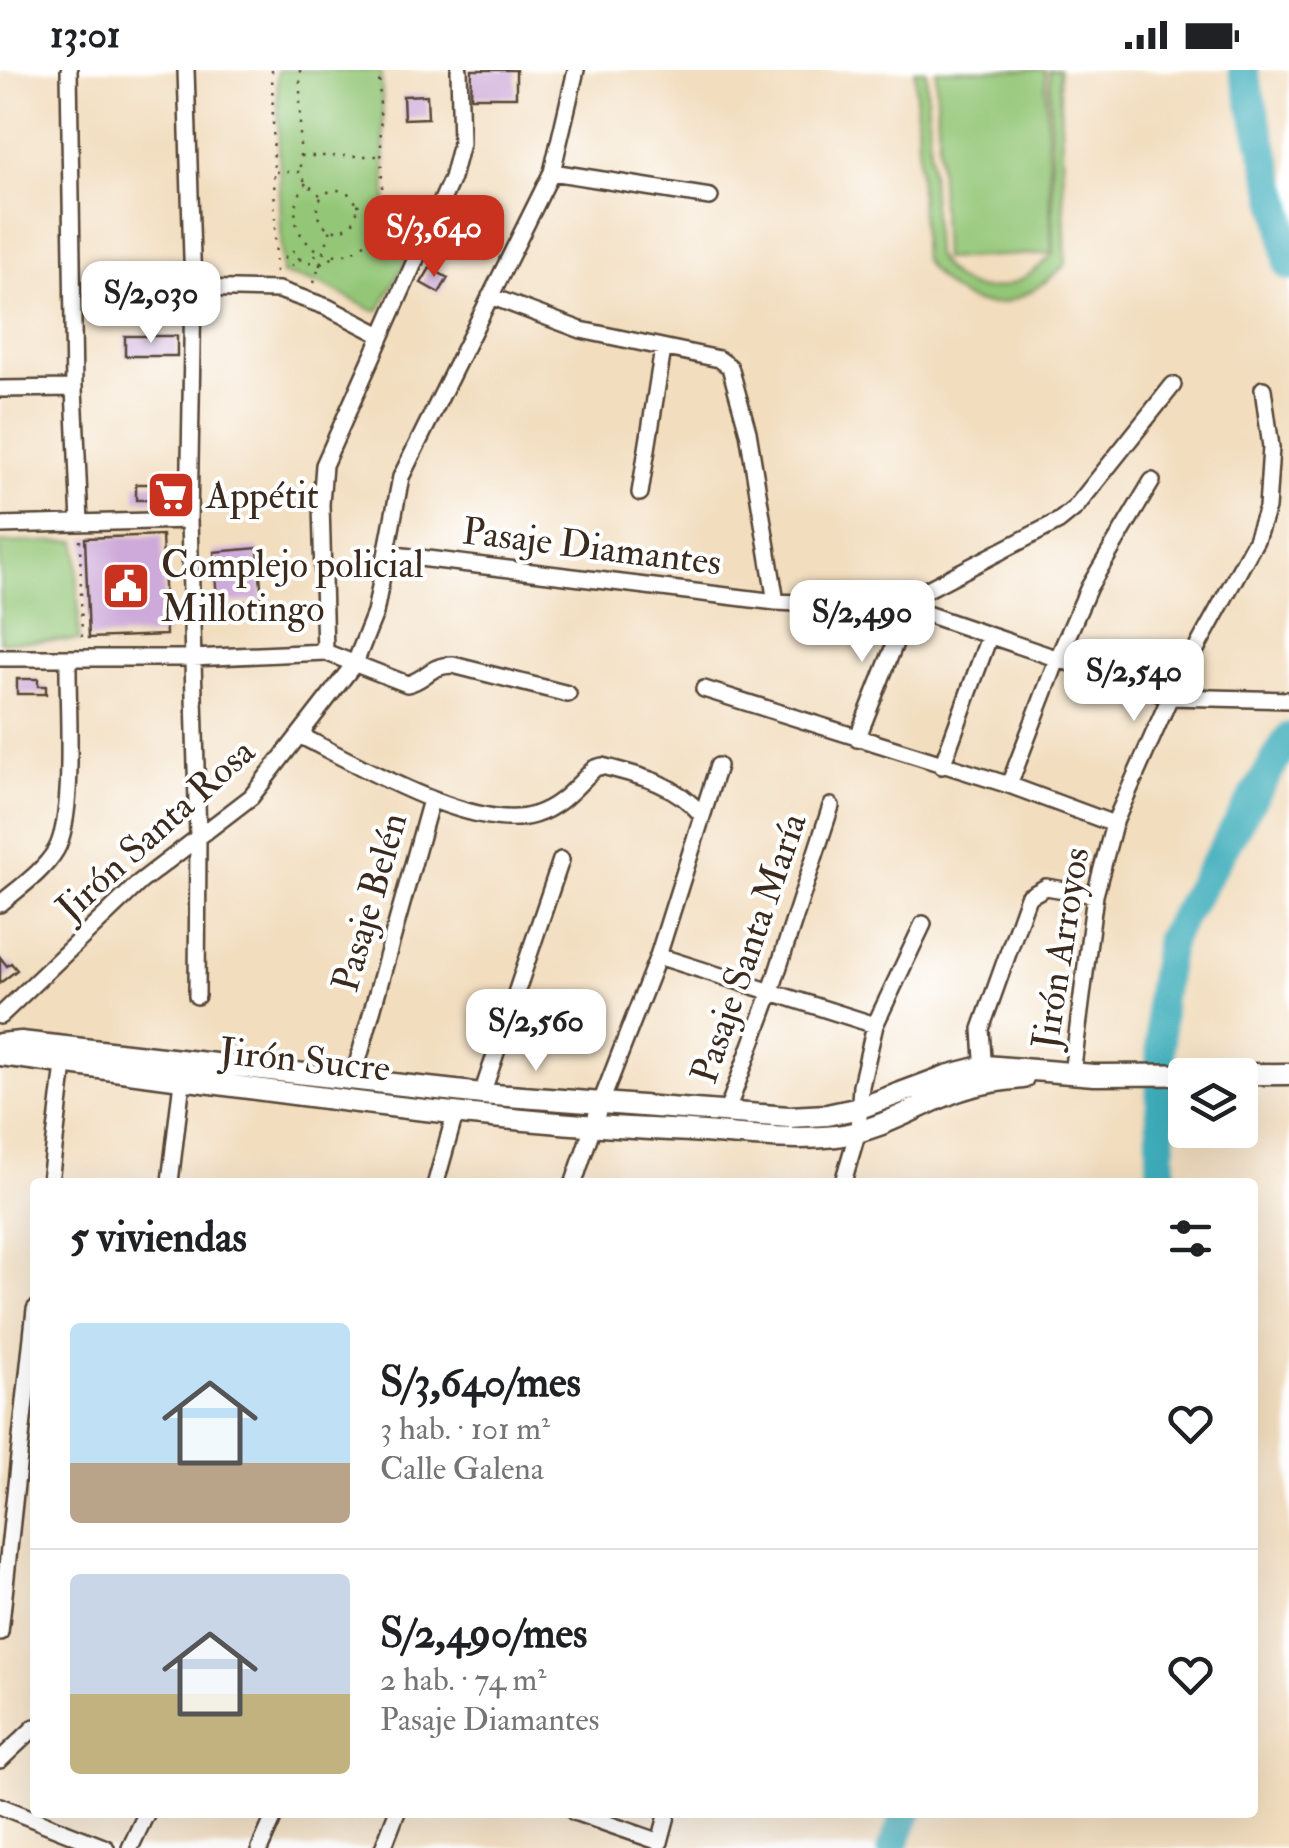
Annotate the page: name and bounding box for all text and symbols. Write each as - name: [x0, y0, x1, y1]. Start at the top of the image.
- text: 13:01: [50, 11, 120, 59]
- pin: S/3,640: [342, 195, 526, 280]
- text: S/3,640: [386, 207, 482, 247]
- pin: S/2,030: [59, 261, 243, 346]
- text: S/2,030: [103, 273, 199, 313]
- supermarket icon: Appétit: [145, 469, 197, 521]
- place label: Appétit: [205, 472, 319, 520]
- street label: Pasaje Diamantes: [460, 507, 724, 587]
- place label: Complejo policial Millotingo: [161, 541, 424, 633]
- public building icon: Complejo policial Millotingo: [100, 560, 152, 612]
- pin: S/2,490: [770, 580, 954, 665]
- text: S/2,490: [812, 592, 912, 632]
- pin: S/2,540: [1042, 639, 1226, 724]
- text: S/2,540: [1086, 651, 1182, 691]
- street label: Jirón Santa Rosa: [46, 728, 265, 932]
- street label: Pasaje Belén: [322, 807, 418, 997]
- street label: Pasaje Santa María: [680, 807, 818, 1090]
- street label: Jirón Arroyos: [1021, 844, 1101, 1053]
- pin: S/2,560: [444, 989, 628, 1074]
- text: S/2,560: [488, 1001, 584, 1041]
- street label: Jirón Sucre: [216, 1027, 393, 1093]
- map controls: [1168, 1058, 1258, 1148]
- button: layers: [1168, 1058, 1258, 1148]
- icon: filters: [1163, 1211, 1218, 1266]
- text: 5 viviendas: [70, 1212, 247, 1264]
- text: S/3,640/mes: [380, 1357, 581, 1409]
- icon: home: [150, 1363, 270, 1483]
- icon: heart: [1163, 1396, 1218, 1451]
- text: 3 hab. · 101 m²: [380, 1409, 550, 1449]
- text: Calle Galena: [380, 1449, 544, 1489]
- text: S/2,490/mes: [380, 1608, 587, 1660]
- icon: home: [150, 1614, 270, 1734]
- icon: heart: [1163, 1647, 1218, 1702]
- text: 2 hab. · 74 m²: [380, 1660, 546, 1700]
- text: Pasaje Diamantes: [380, 1700, 600, 1740]

